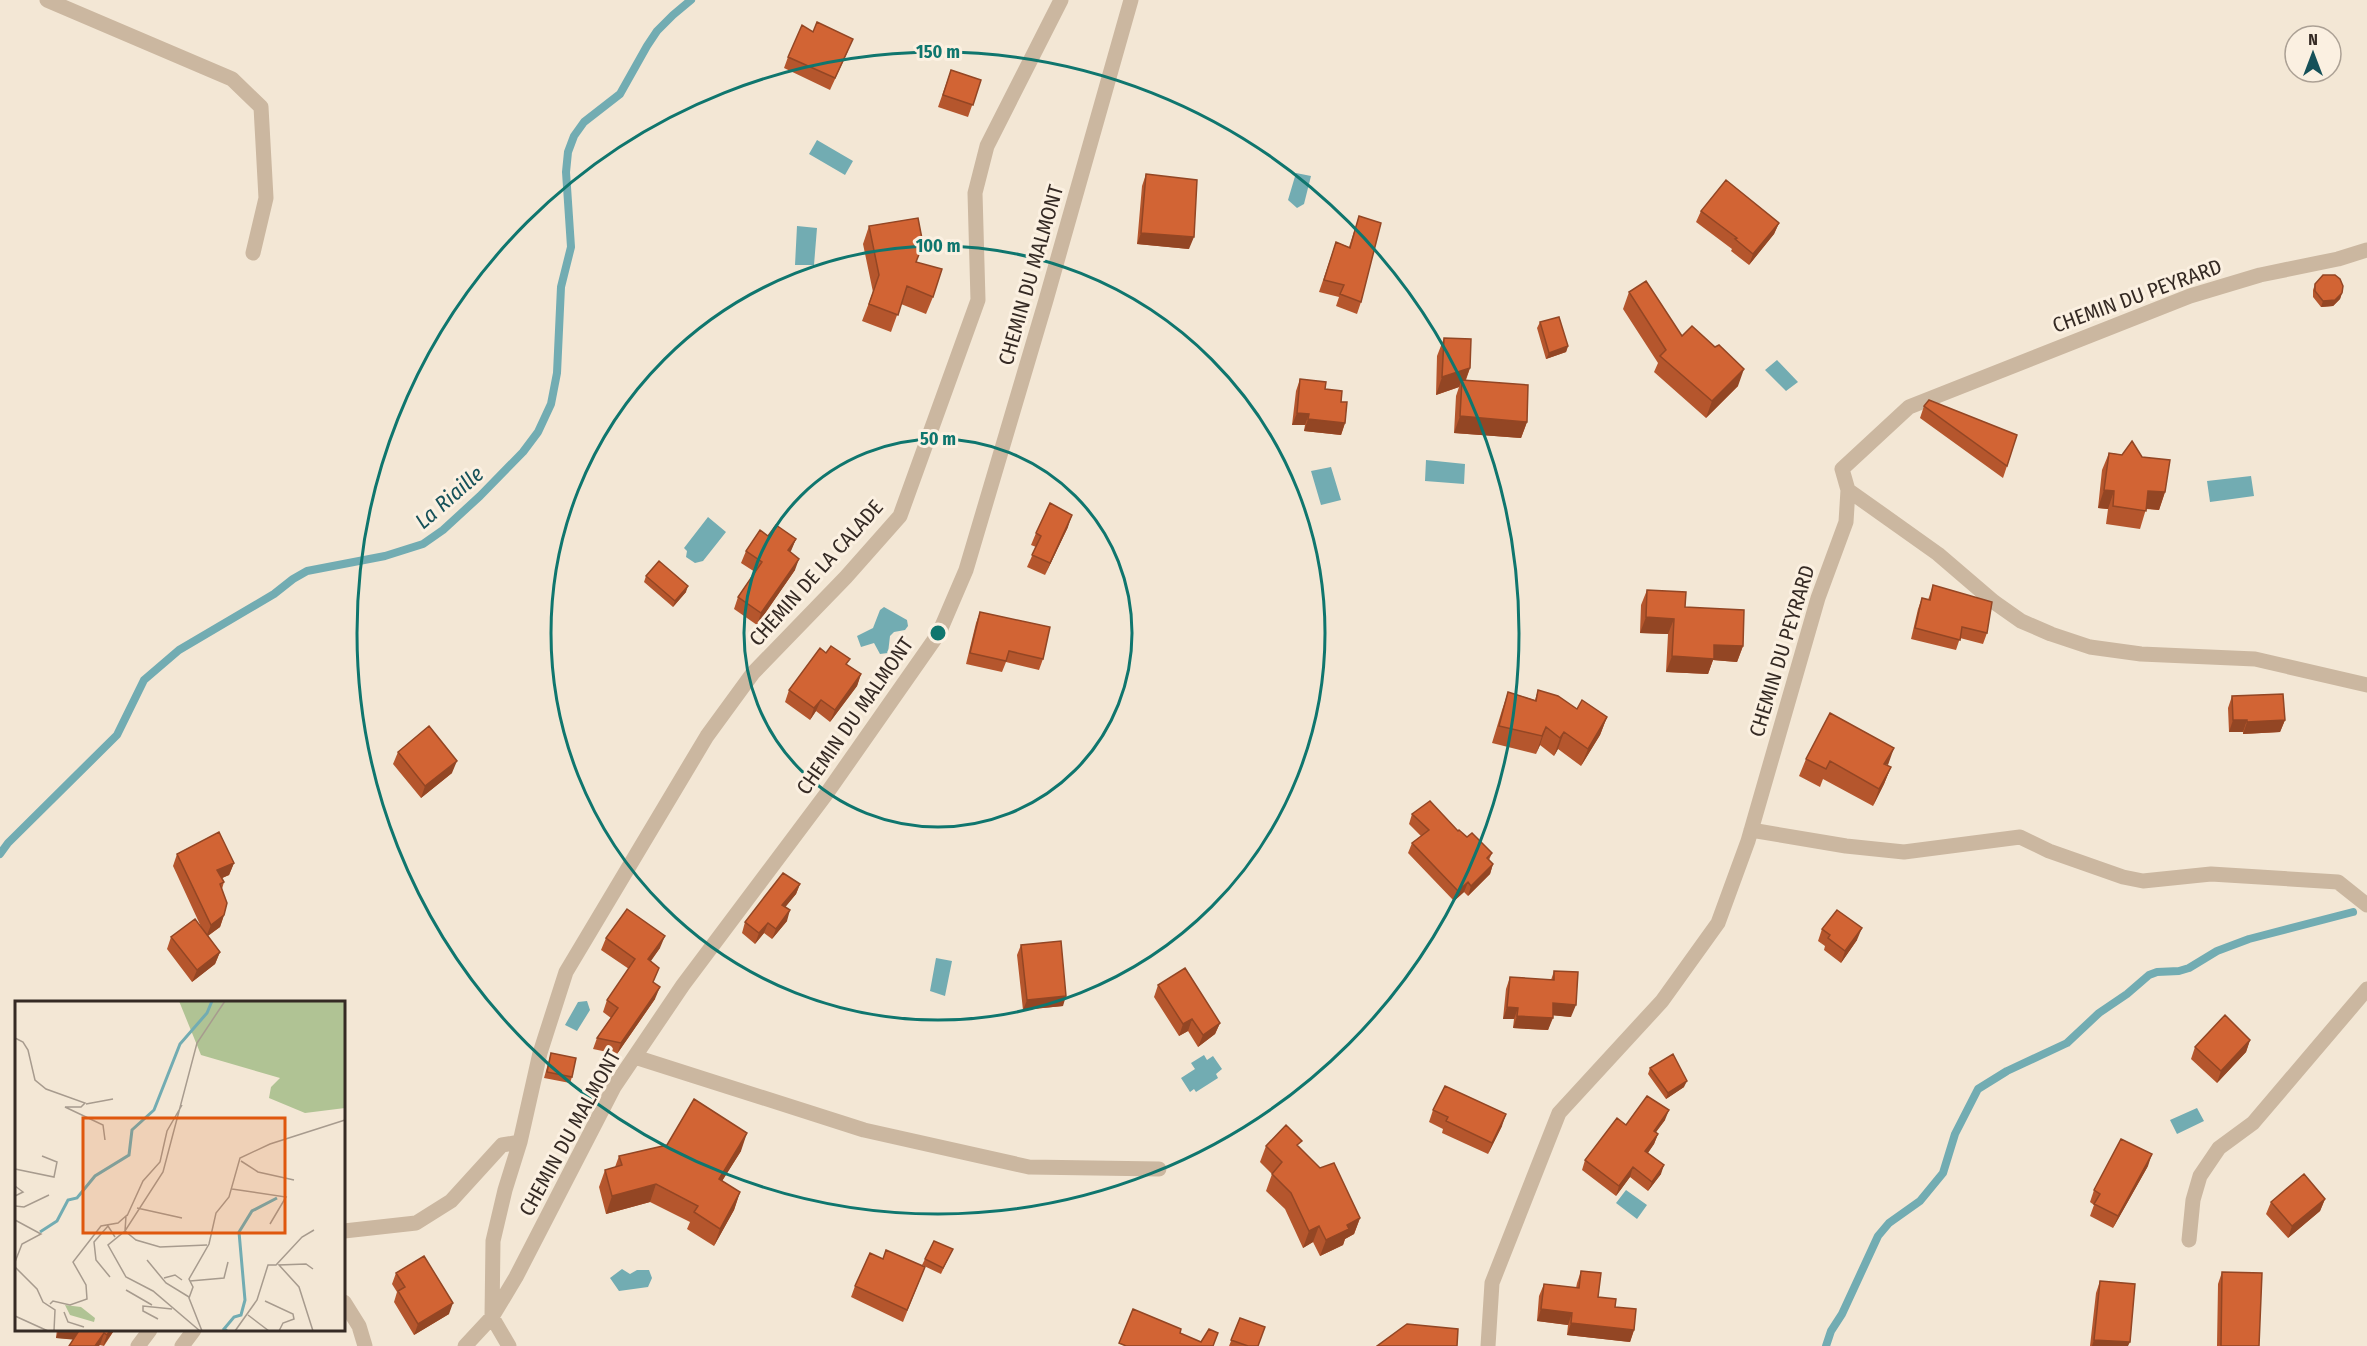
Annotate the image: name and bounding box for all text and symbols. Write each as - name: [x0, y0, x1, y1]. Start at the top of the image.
- north arrow: [2283, 24, 2343, 84]
- text: N: [2308, 30, 2318, 49]
- text: 150 m: [916, 41, 960, 63]
- street label: CHEMIN DU MALMONT: [993, 182, 1069, 368]
- text: 100 m: [916, 235, 960, 257]
- street label: CHEMIN DU PEYRARD: [2049, 253, 2225, 339]
- text: 50 m: [920, 428, 956, 450]
- water label: La Riaille: [410, 460, 489, 534]
- street label: CHEMIN DE LA CALADE: [744, 494, 889, 651]
- street label: CHEMIN DU PEYRARD: [1744, 562, 1820, 740]
- centre of rings: [928, 623, 948, 643]
- street label: CHEMIN DU MALMONT: [791, 632, 919, 800]
- inset map: [15, 1001, 345, 1331]
- street label: CHEMIN DU MALMONT: [513, 1045, 627, 1221]

